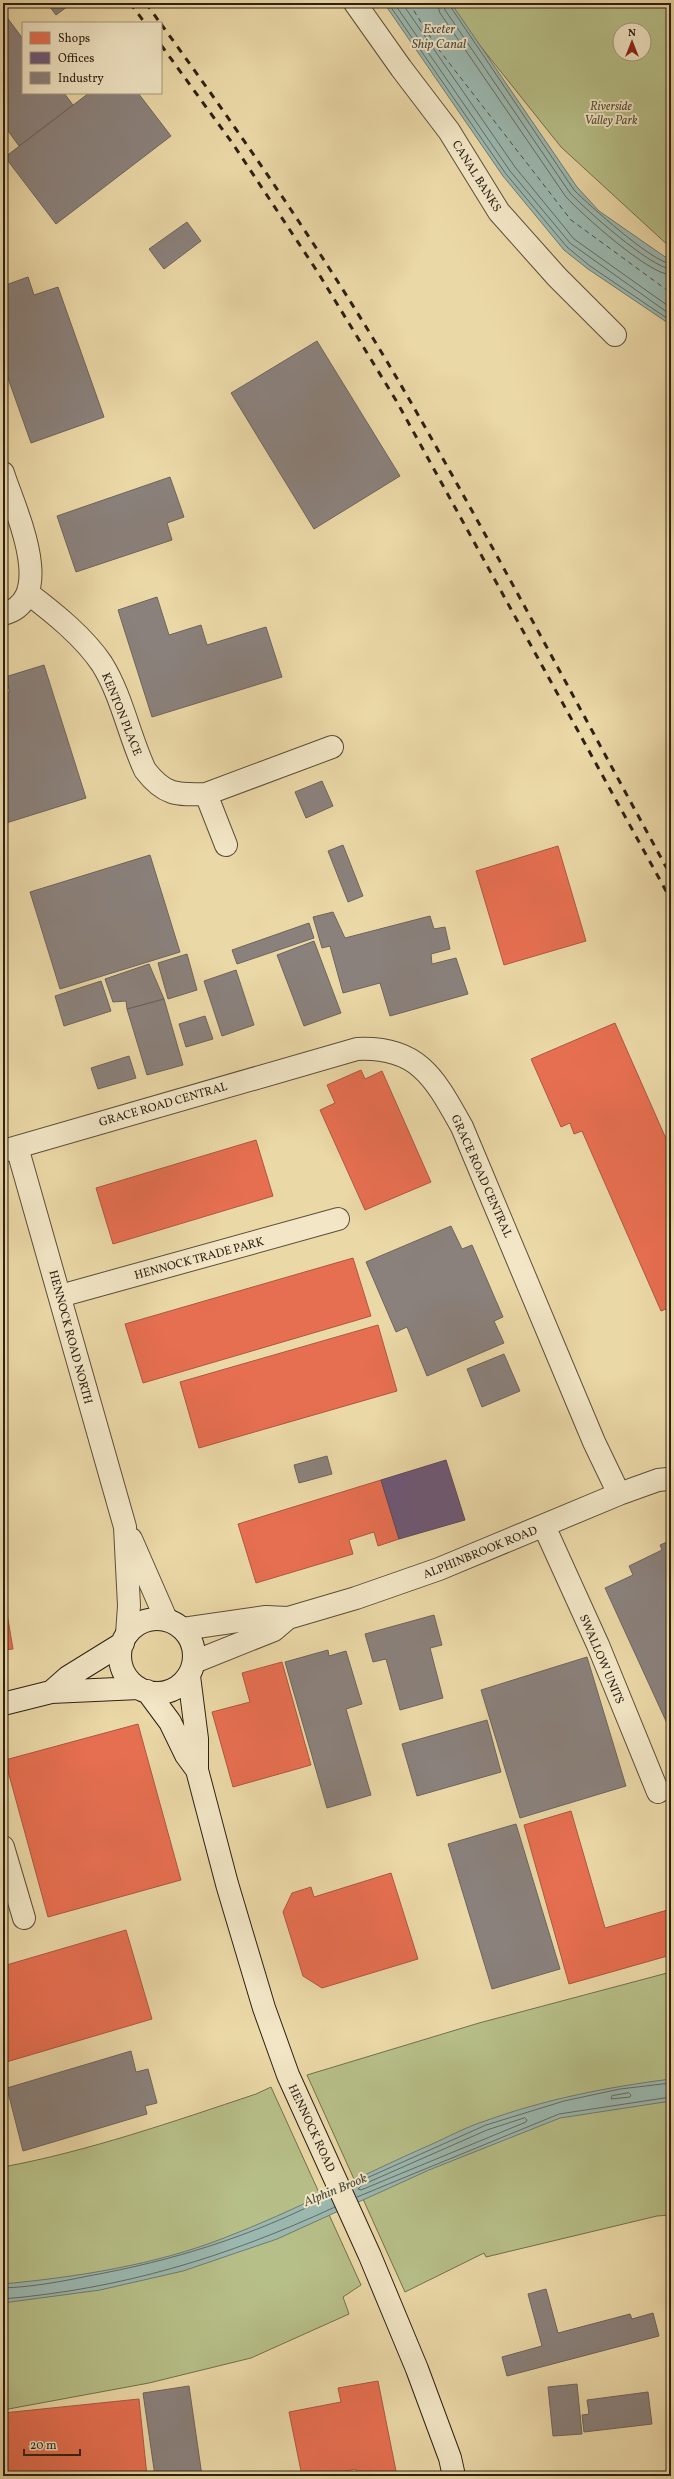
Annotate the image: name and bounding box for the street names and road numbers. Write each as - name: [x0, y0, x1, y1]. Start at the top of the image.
- street label: CANAL BANKS: [448, 138, 505, 215]
- street label: KENTON PLACE: [97, 670, 145, 758]
- street label: GRACE ROAD CENTRAL: [97, 1079, 230, 1131]
- street label: GRACE ROAD CENTRAL: [447, 1112, 516, 1241]
- street label: HENNOCK TRADE PARK: [133, 1234, 266, 1284]
- street label: HENNOCK ROAD NORTH: [44, 1268, 96, 1406]
- street label: ALPHINBROOK ROAD: [421, 1523, 540, 1583]
- street label: SWALLOW UNITS: [575, 1612, 627, 1707]
- street label: HENNOCK ROAD: [284, 2082, 339, 2175]

